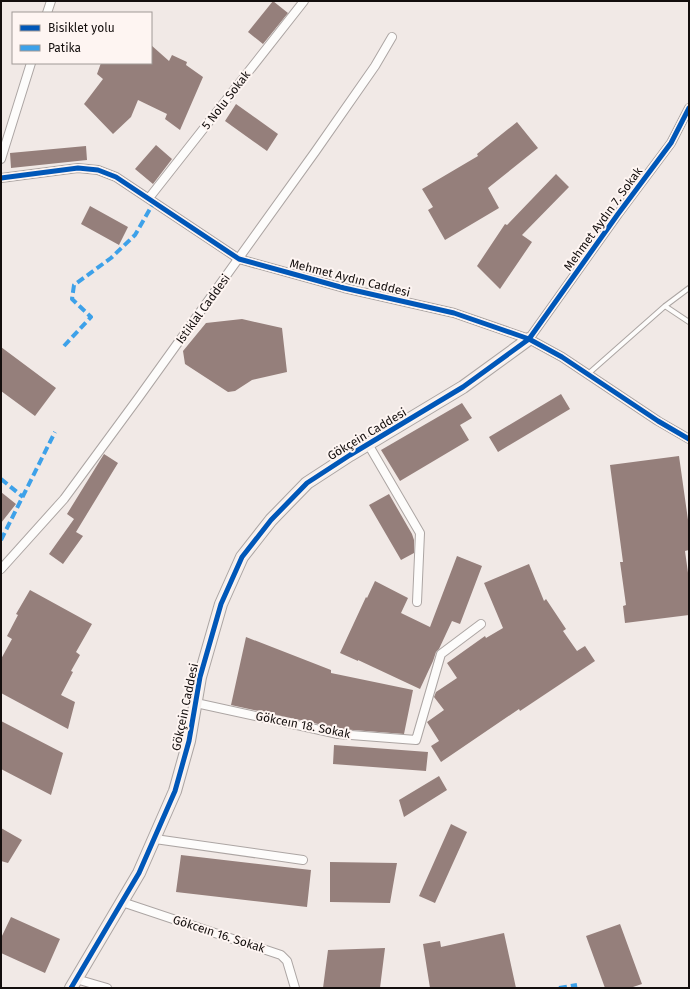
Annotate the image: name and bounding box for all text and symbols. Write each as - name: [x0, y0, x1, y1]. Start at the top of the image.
- legend: [12, 12, 152, 64]
- text: Bisiklet yolu: [48, 21, 115, 35]
- text: Patika: [48, 41, 81, 55]
- street label: 5 Nolu Sokak: [199, 67, 254, 132]
- street label: Mehmet Aydın 7. Sokak: [561, 164, 646, 273]
- street label: Mehmet Aydın Caddesi: [288, 256, 412, 300]
- street label: Istiklal Caddesi: [173, 271, 233, 347]
- street label: Gökçein Caddesi: [325, 405, 409, 463]
- street label: Gökçein Caddesi: [169, 662, 201, 752]
- street label: Gökceın 18. Sokak: [254, 709, 352, 741]
- street label: Gökceın 16. Sokak: [171, 912, 268, 956]

